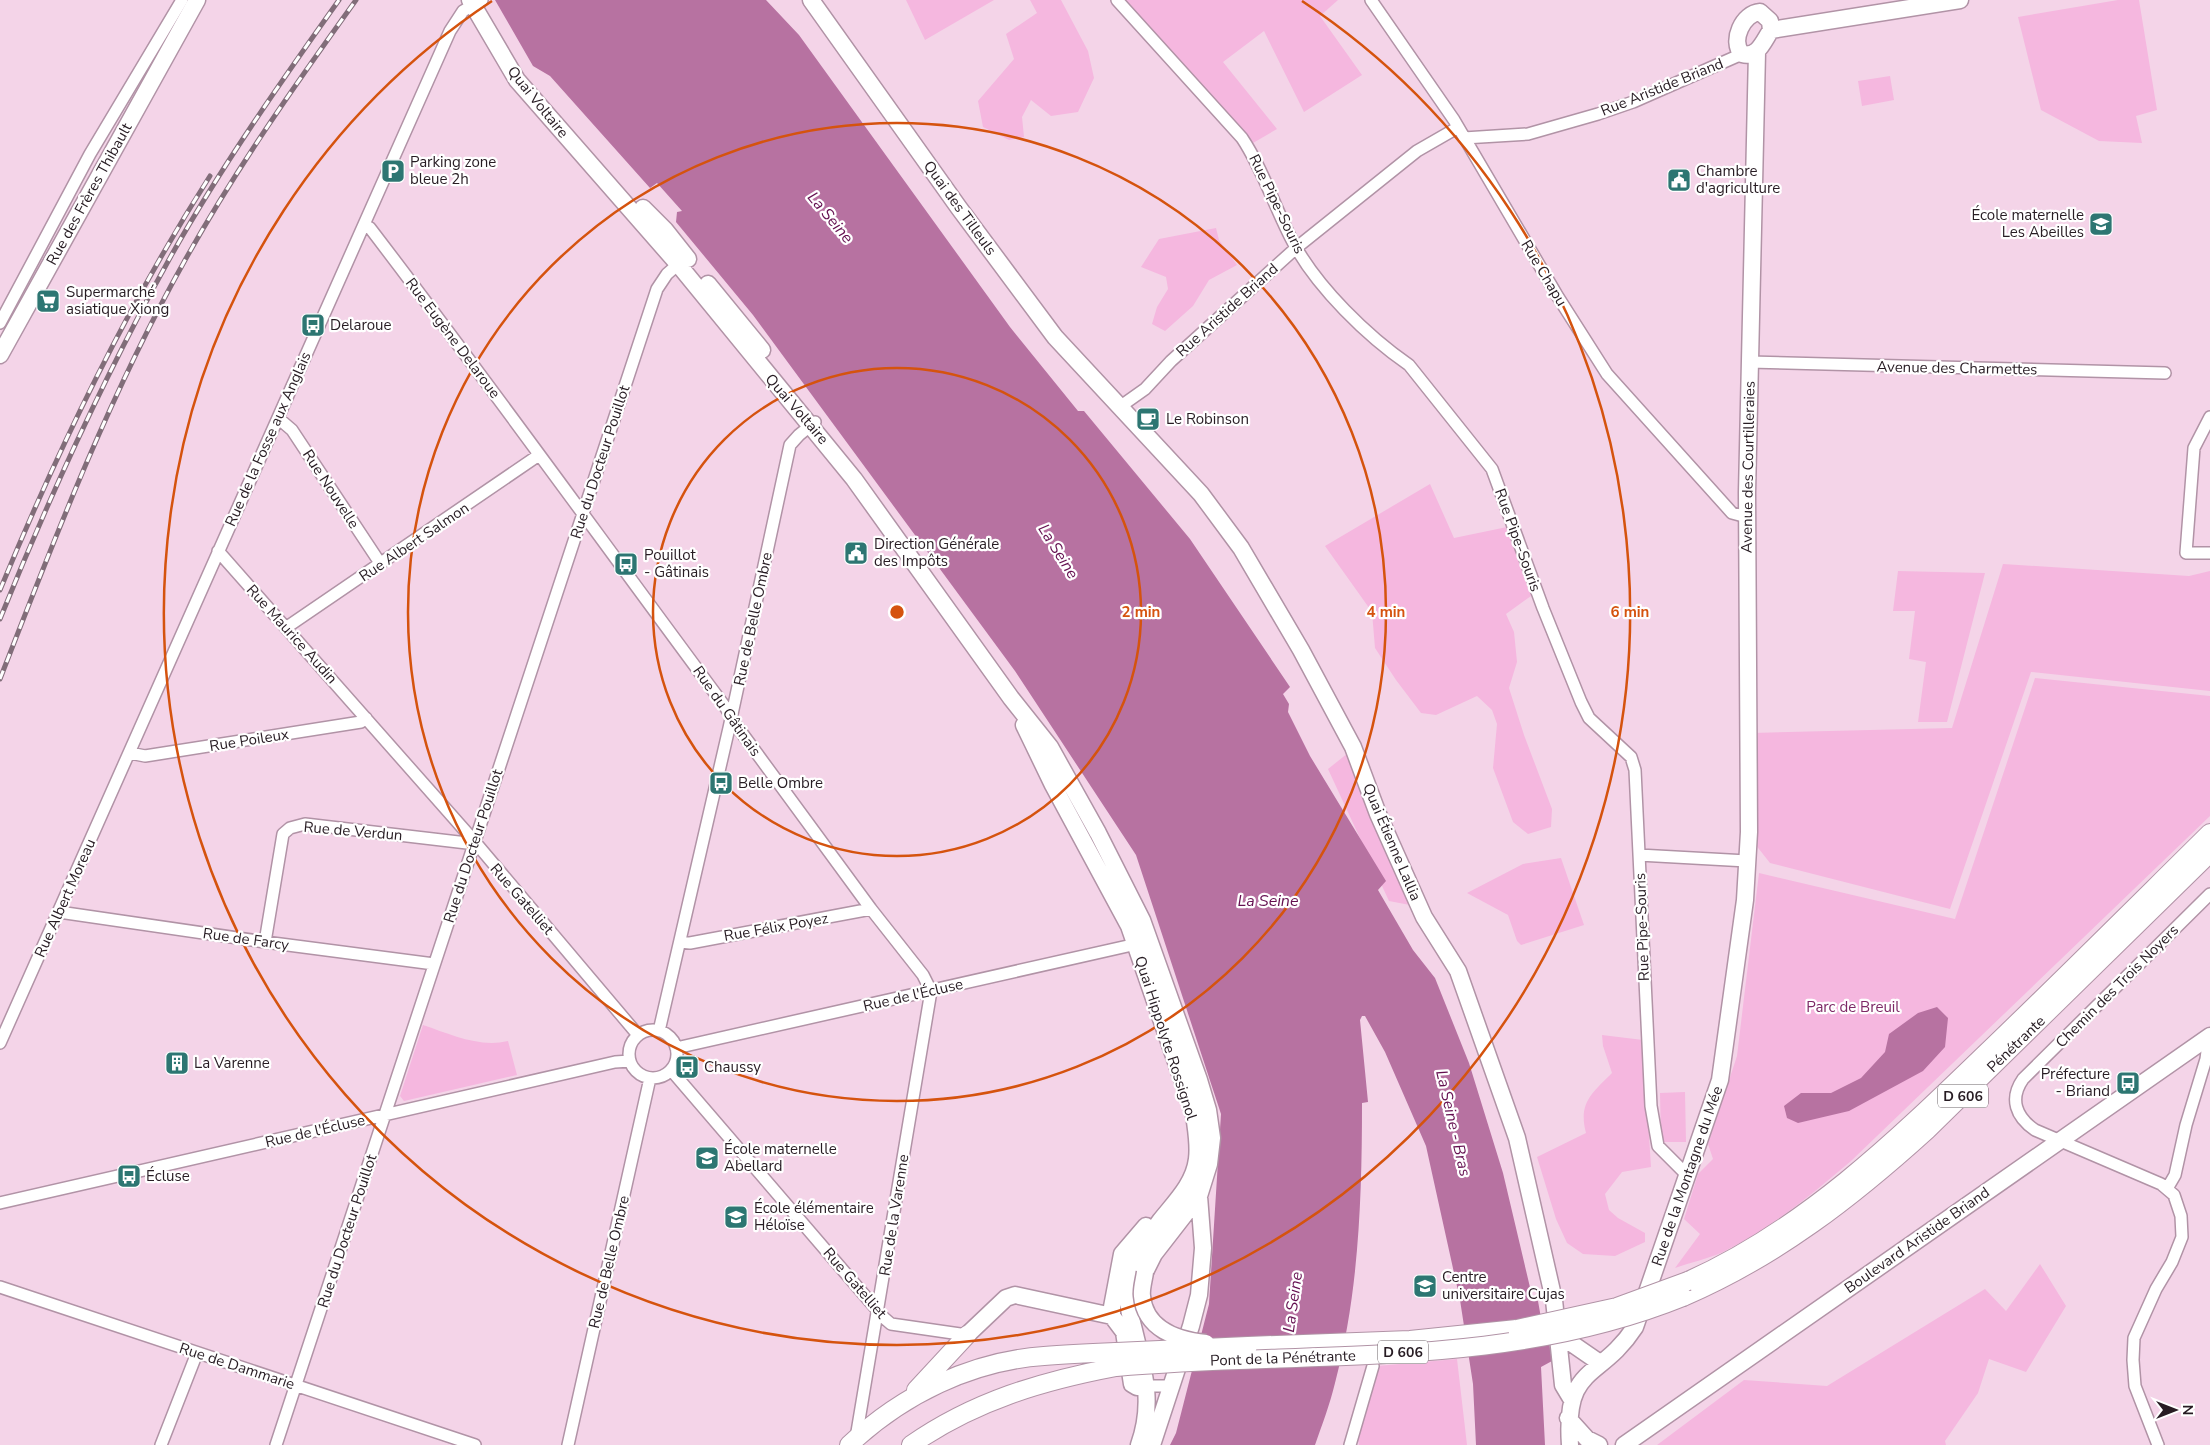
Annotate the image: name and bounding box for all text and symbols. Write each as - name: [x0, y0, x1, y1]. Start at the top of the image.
- street label: Rue Aristide Briand: [1598, 53, 1726, 121]
- street label: Quai Voltaire: [503, 62, 573, 142]
- street label: Rue des Frères Thibault: [42, 119, 137, 269]
- street label: Rue Pipe-Souris: [1244, 151, 1310, 257]
- place label: Parking zone bleue 2h: [410, 152, 496, 189]
- street label: Quai des Tilleuls: [919, 157, 1001, 259]
- parking icon: Parking zone bleue 2h: [380, 158, 406, 184]
- place label: Chambre d'agriculture: [1696, 161, 1780, 198]
- public building icon: Chambre d'agriculture: [1666, 167, 1692, 193]
- water label: La Seine: [802, 187, 859, 248]
- place label: École maternelle Les Abeilles: [1971, 205, 2084, 242]
- school or university icon: École maternelle Les Abeilles: [2088, 211, 2114, 237]
- street label: Rue Chapu: [1516, 236, 1572, 310]
- street label: Rue Aristide Briand: [1172, 259, 1282, 361]
- street label: Rue Eugène Delaroue: [401, 274, 505, 402]
- place label: Supermarché asiatique Xiong: [66, 282, 169, 319]
- supermarket icon: Supermarché asiatique Xiong: [35, 288, 61, 314]
- bus stop icon: Delaroue: [300, 312, 326, 338]
- place label: Delaroue: [330, 315, 392, 335]
- street label: Rue de la Fosse aux Anglais: [220, 349, 316, 529]
- street label: Avenue des Charmettes: [1876, 357, 2038, 379]
- street label: Quai Voltaire: [761, 370, 833, 448]
- street label: Avenue des Courtilleraies: [1736, 381, 1760, 553]
- street label: Rue du Docteur Pouillot: [566, 382, 634, 541]
- cafe icon: Le Robinson: [1135, 406, 1161, 432]
- place label: Le Robinson: [1166, 409, 1249, 429]
- street label: Rue Nouvelle: [298, 446, 364, 532]
- street label: Rue Pipe-Souris: [1490, 486, 1546, 594]
- street label: Rue Albert Salmon: [355, 498, 473, 586]
- water label: La Seine: [1033, 520, 1084, 584]
- place label: Direction Générale des Impôts: [874, 534, 999, 571]
- public building icon: Direction Générale des Impôts: [843, 540, 869, 566]
- place label: Pouillot - Gâtinais: [644, 545, 709, 582]
- street label: Rue de Belle Ombre: [729, 550, 777, 688]
- bus stop icon: Pouillot - Gâtinais: [613, 551, 639, 577]
- street label: Rue Maurice Audin: [242, 580, 342, 688]
- text: 2 min: [1122, 602, 1160, 622]
- text: 4 min: [1367, 602, 1405, 622]
- text: 6 min: [1611, 602, 1649, 622]
- centre of rings: [888, 603, 906, 621]
- street label: Rue du Gâtinais: [688, 662, 766, 760]
- street label: Rue Poileux: [208, 724, 290, 756]
- street label: Rue du Docteur Pouillot: [439, 766, 507, 925]
- bus stop icon: Belle Ombre: [708, 770, 734, 796]
- place label: Belle Ombre: [738, 773, 823, 793]
- street label: Quai Étienne Lallia: [1358, 780, 1426, 904]
- street label: Rue de Verdun: [303, 817, 403, 845]
- street label: Rue Albert Moreau: [30, 835, 100, 961]
- street label: Rue Gatelliet: [486, 859, 559, 939]
- street label: Rue Pipe-Souris: [1630, 873, 1654, 981]
- water label: La Seine: [1238, 890, 1299, 912]
- street label: Rue Félix Poyez: [722, 908, 830, 946]
- street label: Chemin des Trois Noyers: [2051, 920, 2183, 1052]
- street label: Rue de Farcy: [202, 923, 291, 955]
- street label: Quai Hippolyte Rossignol: [1130, 953, 1202, 1123]
- street label: Rue de l'Écluse: [861, 974, 965, 1016]
- park label: Parc de Breuil: [1806, 997, 1900, 1017]
- street label: Pénétrante: [1983, 1011, 2050, 1077]
- building icon: La Varenne: [164, 1050, 190, 1076]
- place label: La Varenne: [194, 1053, 270, 1073]
- bus stop icon: Chaussy: [674, 1054, 700, 1080]
- place label: Chaussy: [704, 1057, 761, 1077]
- place label: Préfecture - Briand: [2041, 1064, 2110, 1101]
- water label: La Seine - Bras: [1430, 1068, 1476, 1179]
- bus stop icon: Préfecture - Briand: [2115, 1070, 2141, 1096]
- street label: Rue de la Montagne du Mée: [1647, 1083, 1727, 1269]
- road number: D 606: [1938, 1084, 1988, 1108]
- street label: Rue de l'Écluse: [263, 1110, 367, 1152]
- place label: École maternelle Abellard: [724, 1139, 837, 1176]
- school or university icon: École maternelle Abellard: [694, 1145, 720, 1171]
- street label: Rue du Docteur Pouillot: [313, 1151, 381, 1310]
- street label: Rue de la Varenne: [875, 1153, 913, 1277]
- bus stop icon: Écluse: [116, 1163, 142, 1189]
- place label: Écluse: [146, 1166, 190, 1186]
- street label: Boulevard Aristide Briand: [1840, 1182, 1994, 1298]
- street label: Rue de Belle Ombre: [584, 1193, 634, 1330]
- place label: École élémentaire Héloïse: [754, 1198, 874, 1235]
- school or university icon: École élémentaire Héloïse: [723, 1204, 749, 1230]
- street label: Rue Gatelliet: [819, 1243, 892, 1323]
- place label: Centre universitaire Cujas: [1442, 1267, 1565, 1304]
- water label: La Seine: [1278, 1270, 1308, 1334]
- school or university icon: Centre universitaire Cujas: [1412, 1273, 1438, 1299]
- street label: Rue de Dammarie: [177, 1338, 297, 1394]
- road number: D 606: [1378, 1340, 1428, 1364]
- street label: Pont de la Pénétrante: [1210, 1345, 1356, 1371]
- north arrow: [2150, 1385, 2200, 1435]
- text: N: [2178, 1405, 2197, 1415]

